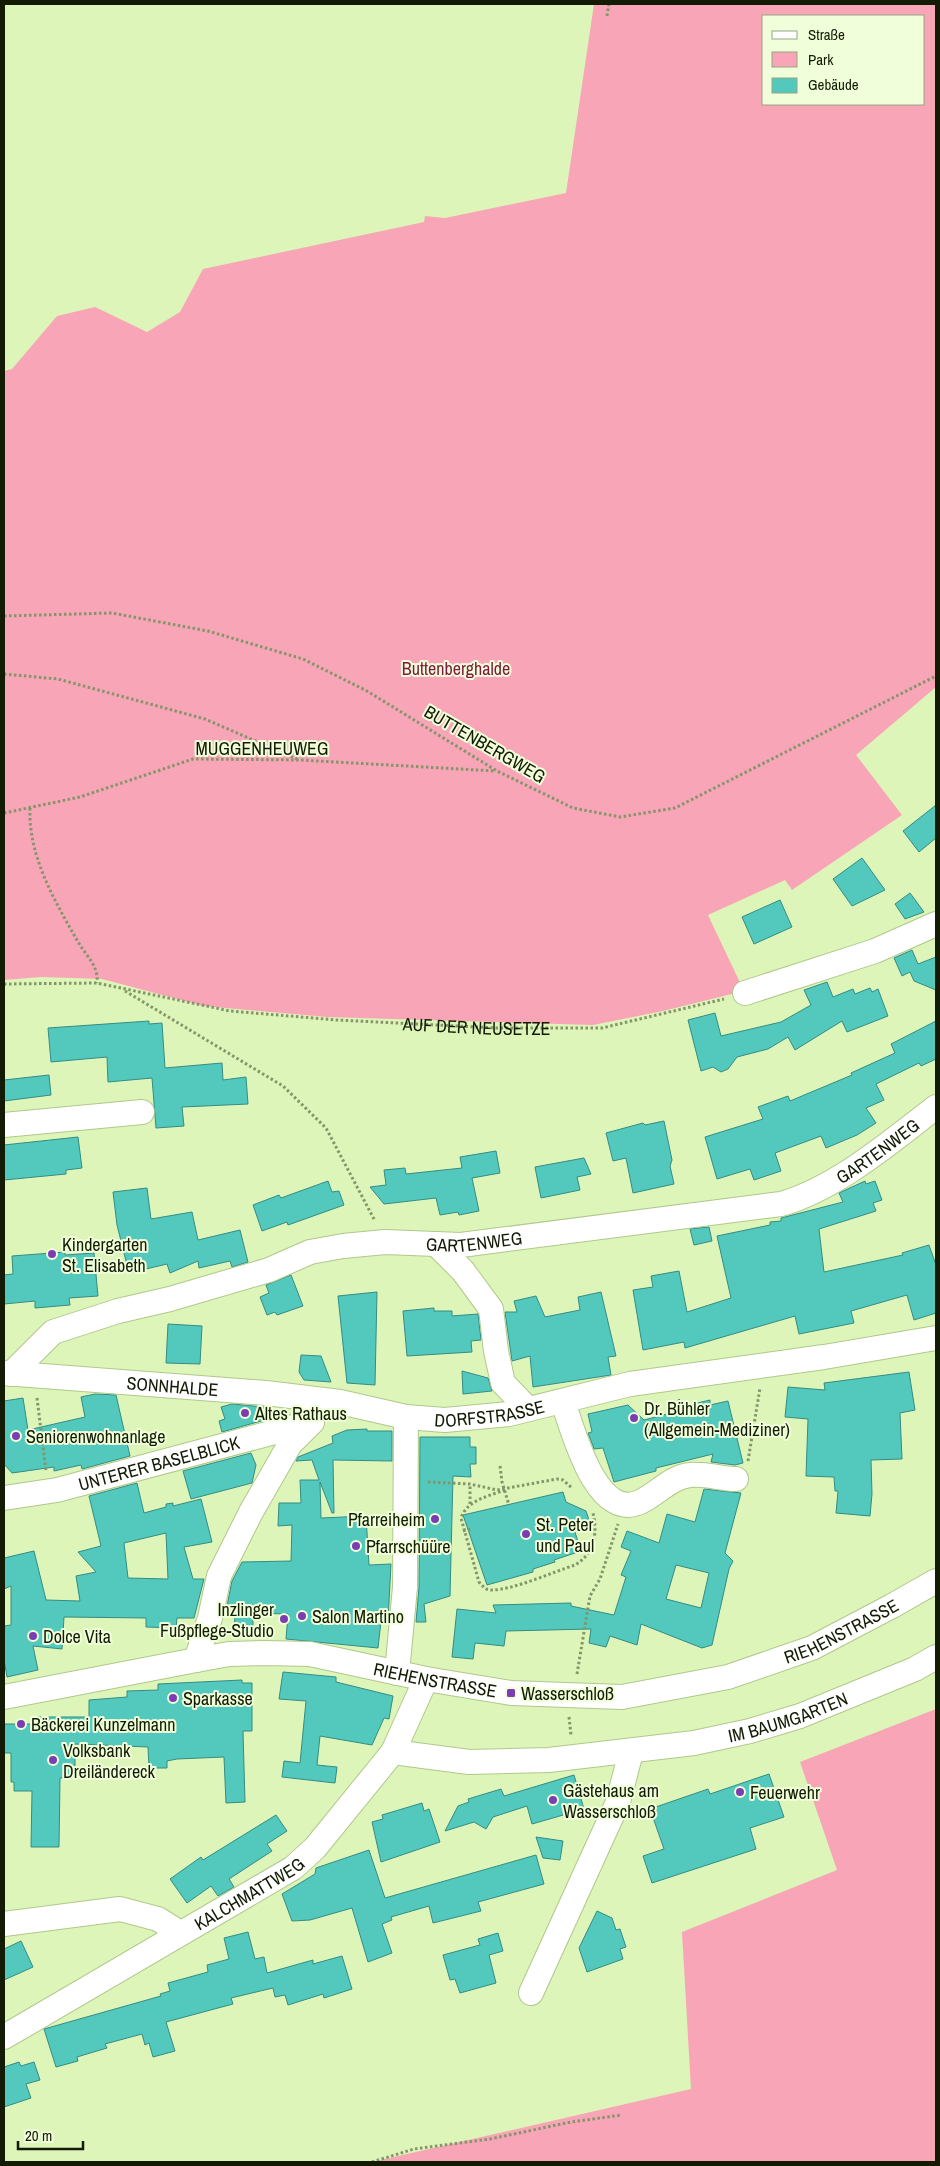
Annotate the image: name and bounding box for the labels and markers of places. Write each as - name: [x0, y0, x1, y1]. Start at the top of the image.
- place label: Kindergarten St. Elisabeth: [62, 1232, 147, 1278]
- marker: Kindergarten St. Elisabeth: [46, 1248, 58, 1260]
- place label: Dr. Bühler (Allgemein-Mediziner): [644, 1396, 790, 1442]
- place label: Altes Rathaus: [254, 1401, 347, 1426]
- marker: Altes Rathaus: [239, 1407, 251, 1419]
- marker: Dr. Bühler (Allgemein-Mediziner): [628, 1412, 640, 1424]
- place label: Seniorenwohnanlage: [26, 1424, 166, 1449]
- marker: Seniorenwohnanlage: [10, 1430, 22, 1442]
- place label: Pfarreiheim: [348, 1507, 425, 1532]
- place label: St. Peter und Paul: [536, 1512, 594, 1558]
- marker: Pfarreiheim: [429, 1513, 441, 1525]
- marker: St. Peter und Paul: [520, 1528, 532, 1540]
- place label: Pfarrschüüre: [366, 1534, 451, 1559]
- marker: Pfarrschüüre: [350, 1540, 362, 1552]
- place label: Inzlinger Fußpflege-Studio: [160, 1597, 274, 1643]
- place label: Salon Martino: [312, 1604, 404, 1629]
- marker: Salon Martino: [296, 1610, 308, 1622]
- marker: Inzlinger Fußpflege-Studio: [278, 1613, 290, 1625]
- place label: Dolce Vita: [43, 1624, 111, 1649]
- marker: Dolce Vita: [27, 1630, 39, 1642]
- place label: Wasserschloß: [521, 1681, 614, 1706]
- place label: Sparkasse: [183, 1686, 253, 1711]
- marker: Wasserschloß: [505, 1687, 517, 1699]
- marker: Sparkasse: [167, 1692, 179, 1704]
- place label: Bäckerei Kunzelmann: [31, 1712, 175, 1737]
- marker: Bäckerei Kunzelmann: [15, 1718, 27, 1730]
- place label: Volksbank Dreiländereck: [63, 1738, 155, 1784]
- marker: Volksbank Dreiländereck: [47, 1754, 59, 1766]
- place label: Gästehaus am Wasserschloß: [563, 1778, 659, 1824]
- place label: Feuerwehr: [750, 1780, 820, 1805]
- marker: Feuerwehr: [734, 1786, 746, 1798]
- marker: Gästehaus am Wasserschloß: [547, 1794, 559, 1806]

